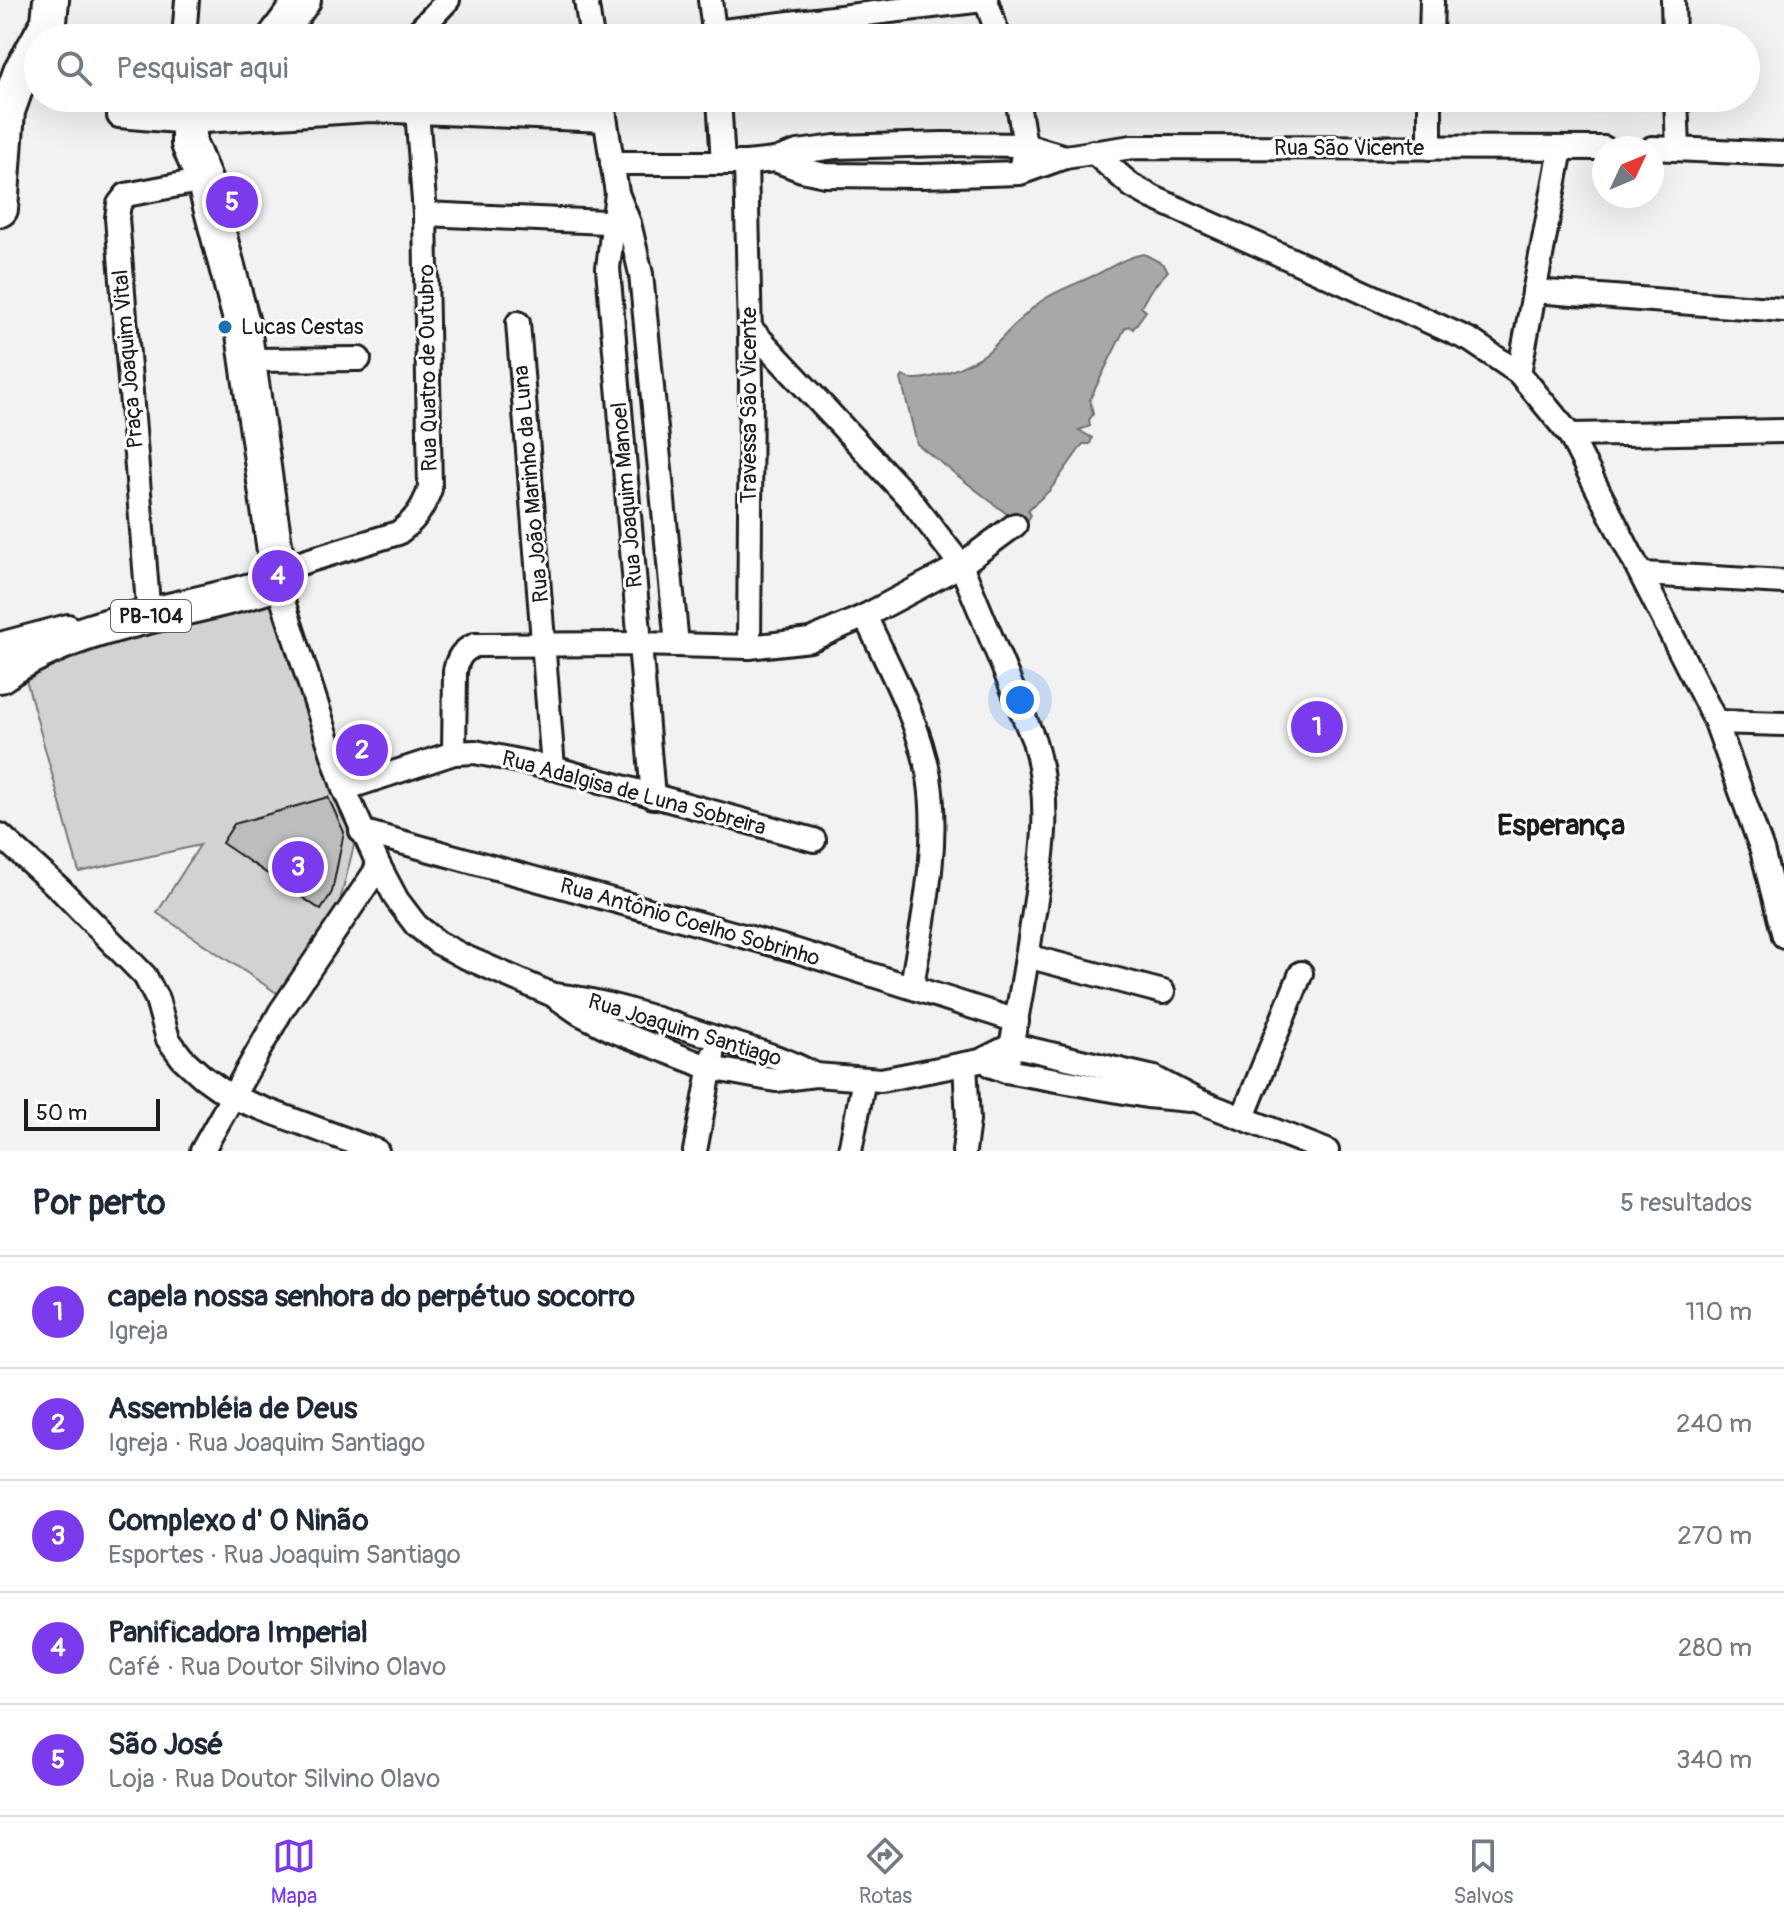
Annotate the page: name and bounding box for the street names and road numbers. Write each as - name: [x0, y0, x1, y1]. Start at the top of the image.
- street label: Rua São Vicente: [1274, 134, 1424, 162]
- street label: Rua Quatro de Outubro: [412, 264, 444, 472]
- street label: Praça Joaquim Vital: [106, 268, 150, 450]
- street label: Travessa São Vicente: [735, 307, 763, 503]
- street label: Rua João Marinho da Luna: [507, 364, 555, 604]
- street label: Rua Joaquim Manoel: [605, 401, 649, 589]
- road number: PB-104: [111, 600, 191, 632]
- street label: Rua Adalgisa de Luna Sobreira: [499, 744, 769, 842]
- street label: Rua Antônio Coelho Sobrinho: [557, 871, 823, 973]
- street label: Rua Joaquim Santiago: [585, 987, 785, 1073]

